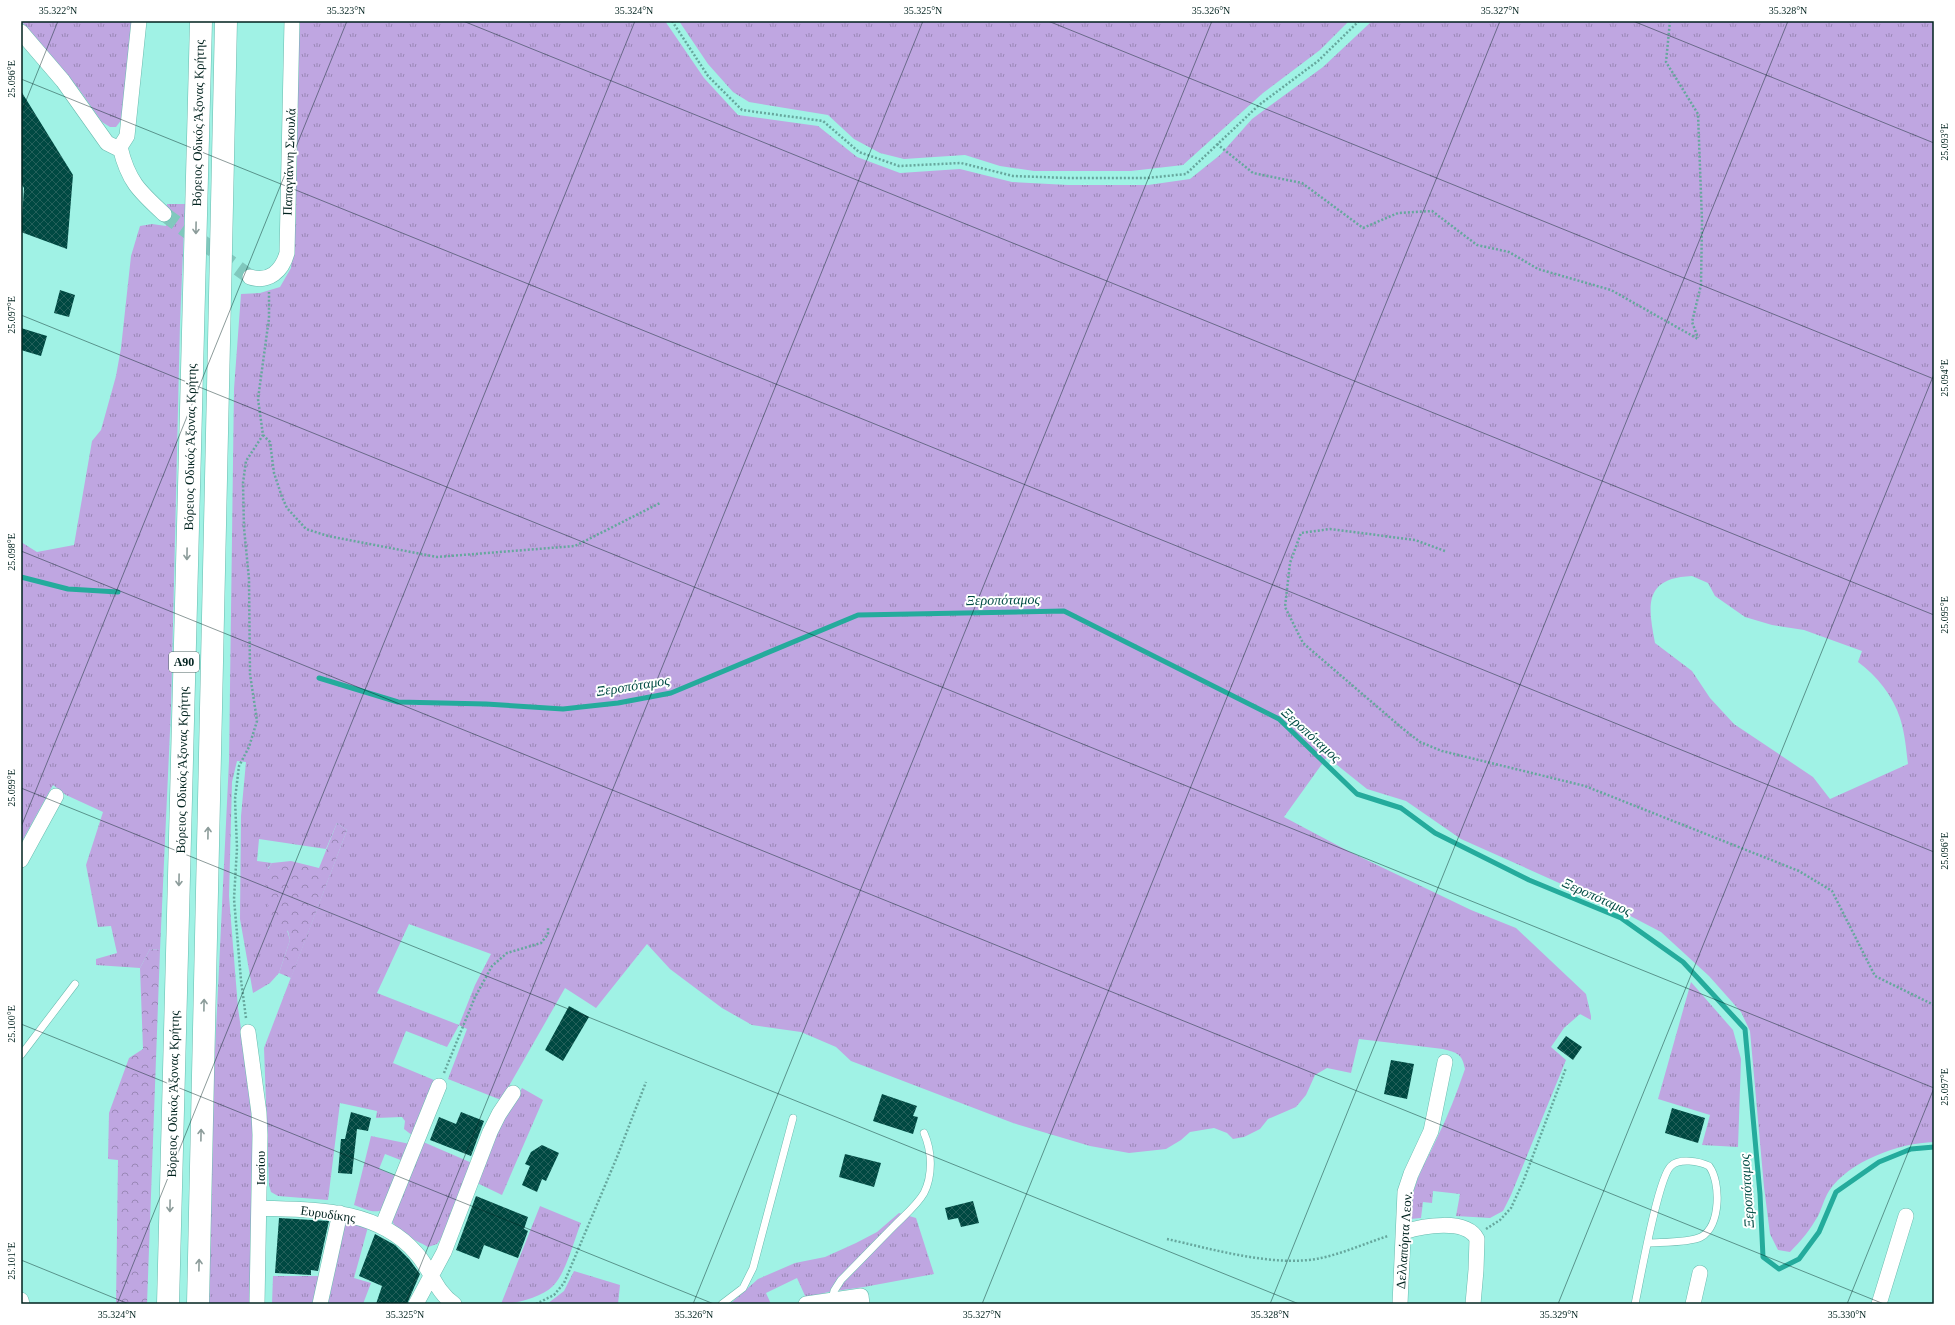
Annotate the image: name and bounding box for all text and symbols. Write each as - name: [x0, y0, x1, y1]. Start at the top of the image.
- text: 35.322°N: [39, 5, 77, 16]
- text: 35.323°N: [327, 5, 365, 16]
- text: 35.324°N: [615, 5, 653, 16]
- text: 35.325°N: [904, 5, 942, 16]
- text: 35.326°N: [1192, 5, 1230, 16]
- text: 35.327°N: [1481, 5, 1519, 16]
- text: 35.328°N: [1769, 5, 1807, 16]
- street label: Βόρειος Οδικός Άξονας Κρήτης: [189, 38, 207, 207]
- text: 25.096°E: [6, 60, 17, 98]
- street label: Παπαγιάννη Σκουλά: [280, 108, 298, 216]
- text: 25.093°E: [1939, 123, 1950, 161]
- one-way arrow: [192, 221, 199, 234]
- text: 25.097°E: [6, 296, 17, 334]
- text: 25.094°E: [1939, 359, 1950, 397]
- street label: Βόρειος Οδικός Άξονας Κρήτης: [181, 362, 199, 531]
- text: 25.098°E: [6, 533, 17, 571]
- one-way arrow: [183, 547, 191, 560]
- water label: Ξεροπόταμος: [966, 592, 1041, 608]
- text: 25.095°E: [1939, 596, 1950, 634]
- road number: Α90: [169, 652, 199, 672]
- water label: Ξεροπόταμος: [595, 673, 671, 699]
- street label: Βόρειος Οδικός Άξονας Κρήτης: [173, 685, 191, 854]
- water label: Ξεροπόταμος: [1278, 705, 1344, 766]
- text: 25.099°E: [6, 769, 17, 807]
- one-way arrow: [204, 827, 212, 840]
- text: 25.096°E: [1939, 832, 1950, 870]
- one-way arrow: [175, 873, 183, 886]
- water label: Ξεροπόταμος: [1560, 875, 1634, 919]
- one-way arrow: [200, 999, 208, 1012]
- text: 25.100°E: [6, 1005, 17, 1043]
- street label: Βόρειος Οδικός Άξονας Κρήτης: [164, 1009, 182, 1178]
- text: 25.097°E: [1939, 1068, 1950, 1106]
- one-way arrow: [198, 1129, 205, 1142]
- street label: Ιασίου: [253, 1151, 268, 1185]
- water label: Ξεροπόταμος: [1737, 1153, 1757, 1229]
- street label: Δελλαπόρτα Λεον.: [1393, 1191, 1415, 1289]
- one-way arrow: [167, 1199, 174, 1212]
- street label: Ευρυδίκης: [300, 1203, 357, 1225]
- text: 25.101°E: [6, 1242, 17, 1280]
- one-way arrow: [195, 1259, 202, 1272]
- text: 35.324°N: [98, 1309, 136, 1320]
- text: 35.325°N: [386, 1309, 424, 1320]
- text: 35.326°N: [675, 1309, 713, 1320]
- text: 35.327°N: [963, 1309, 1001, 1320]
- text: 35.328°N: [1251, 1309, 1289, 1320]
- text: 35.329°N: [1540, 1309, 1578, 1320]
- text: 35.330°N: [1828, 1309, 1866, 1320]

